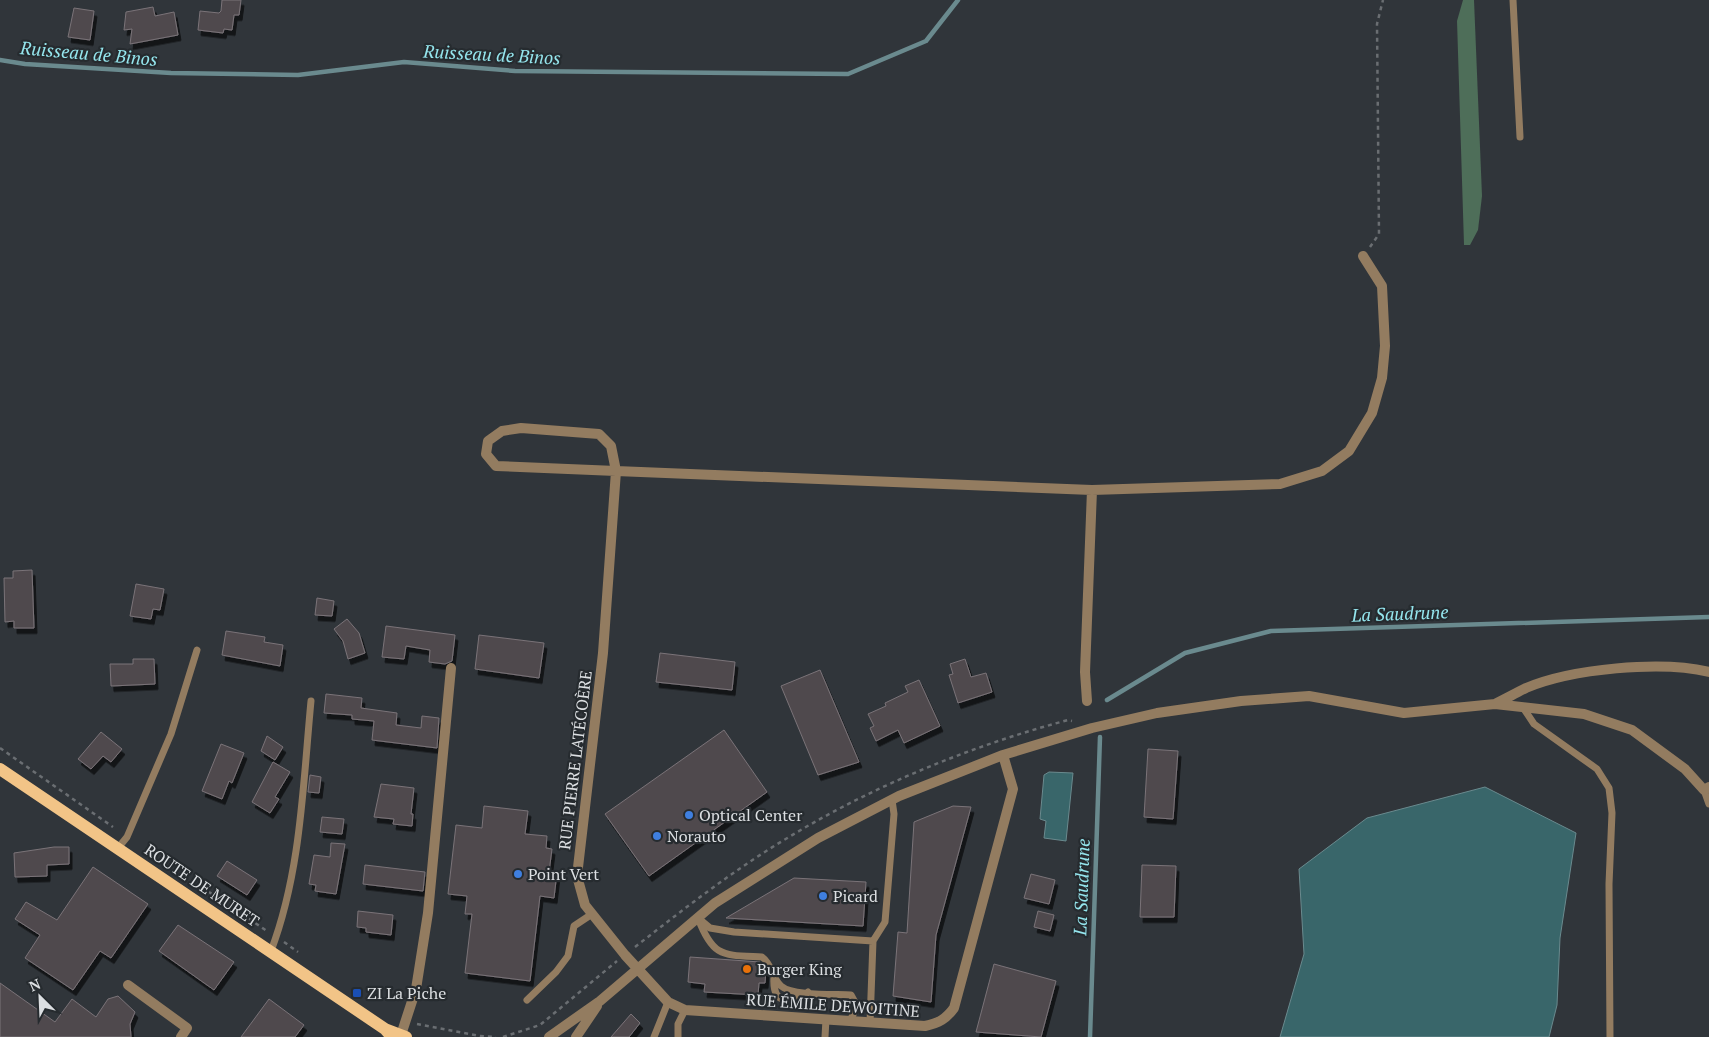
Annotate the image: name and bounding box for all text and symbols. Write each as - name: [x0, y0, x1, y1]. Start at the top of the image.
- water label: Ruisseau de Binos: [18, 35, 159, 71]
- water label: Ruisseau de Binos: [422, 38, 561, 70]
- water label: La Saudrune: [1350, 599, 1449, 627]
- street label: RUE PIERRE LATÉCOÈRE: [553, 669, 597, 851]
- place label: Optical Center: [699, 804, 803, 826]
- marker: Optical Center: [683, 809, 695, 821]
- place label: Norauto: [667, 825, 726, 847]
- marker: Norauto: [651, 830, 663, 842]
- street label: ROUTE DE MURET: [140, 838, 264, 932]
- water label: La Saudrune: [1067, 838, 1095, 937]
- place label: Point Vert: [528, 863, 599, 885]
- marker: Point Vert: [512, 868, 524, 880]
- place label: Picard: [833, 885, 878, 907]
- marker: Picard: [817, 890, 829, 902]
- place label: Burger King: [757, 958, 842, 980]
- marker: Burger King: [741, 963, 753, 975]
- north arrow: [15, 972, 65, 1022]
- text: N: [26, 974, 44, 996]
- place label: ZI La Piche: [367, 982, 446, 1004]
- marker: ZI La Piche: [351, 987, 363, 999]
- street label: RUE ÉMILE DEWOITINE: [745, 988, 921, 1022]

